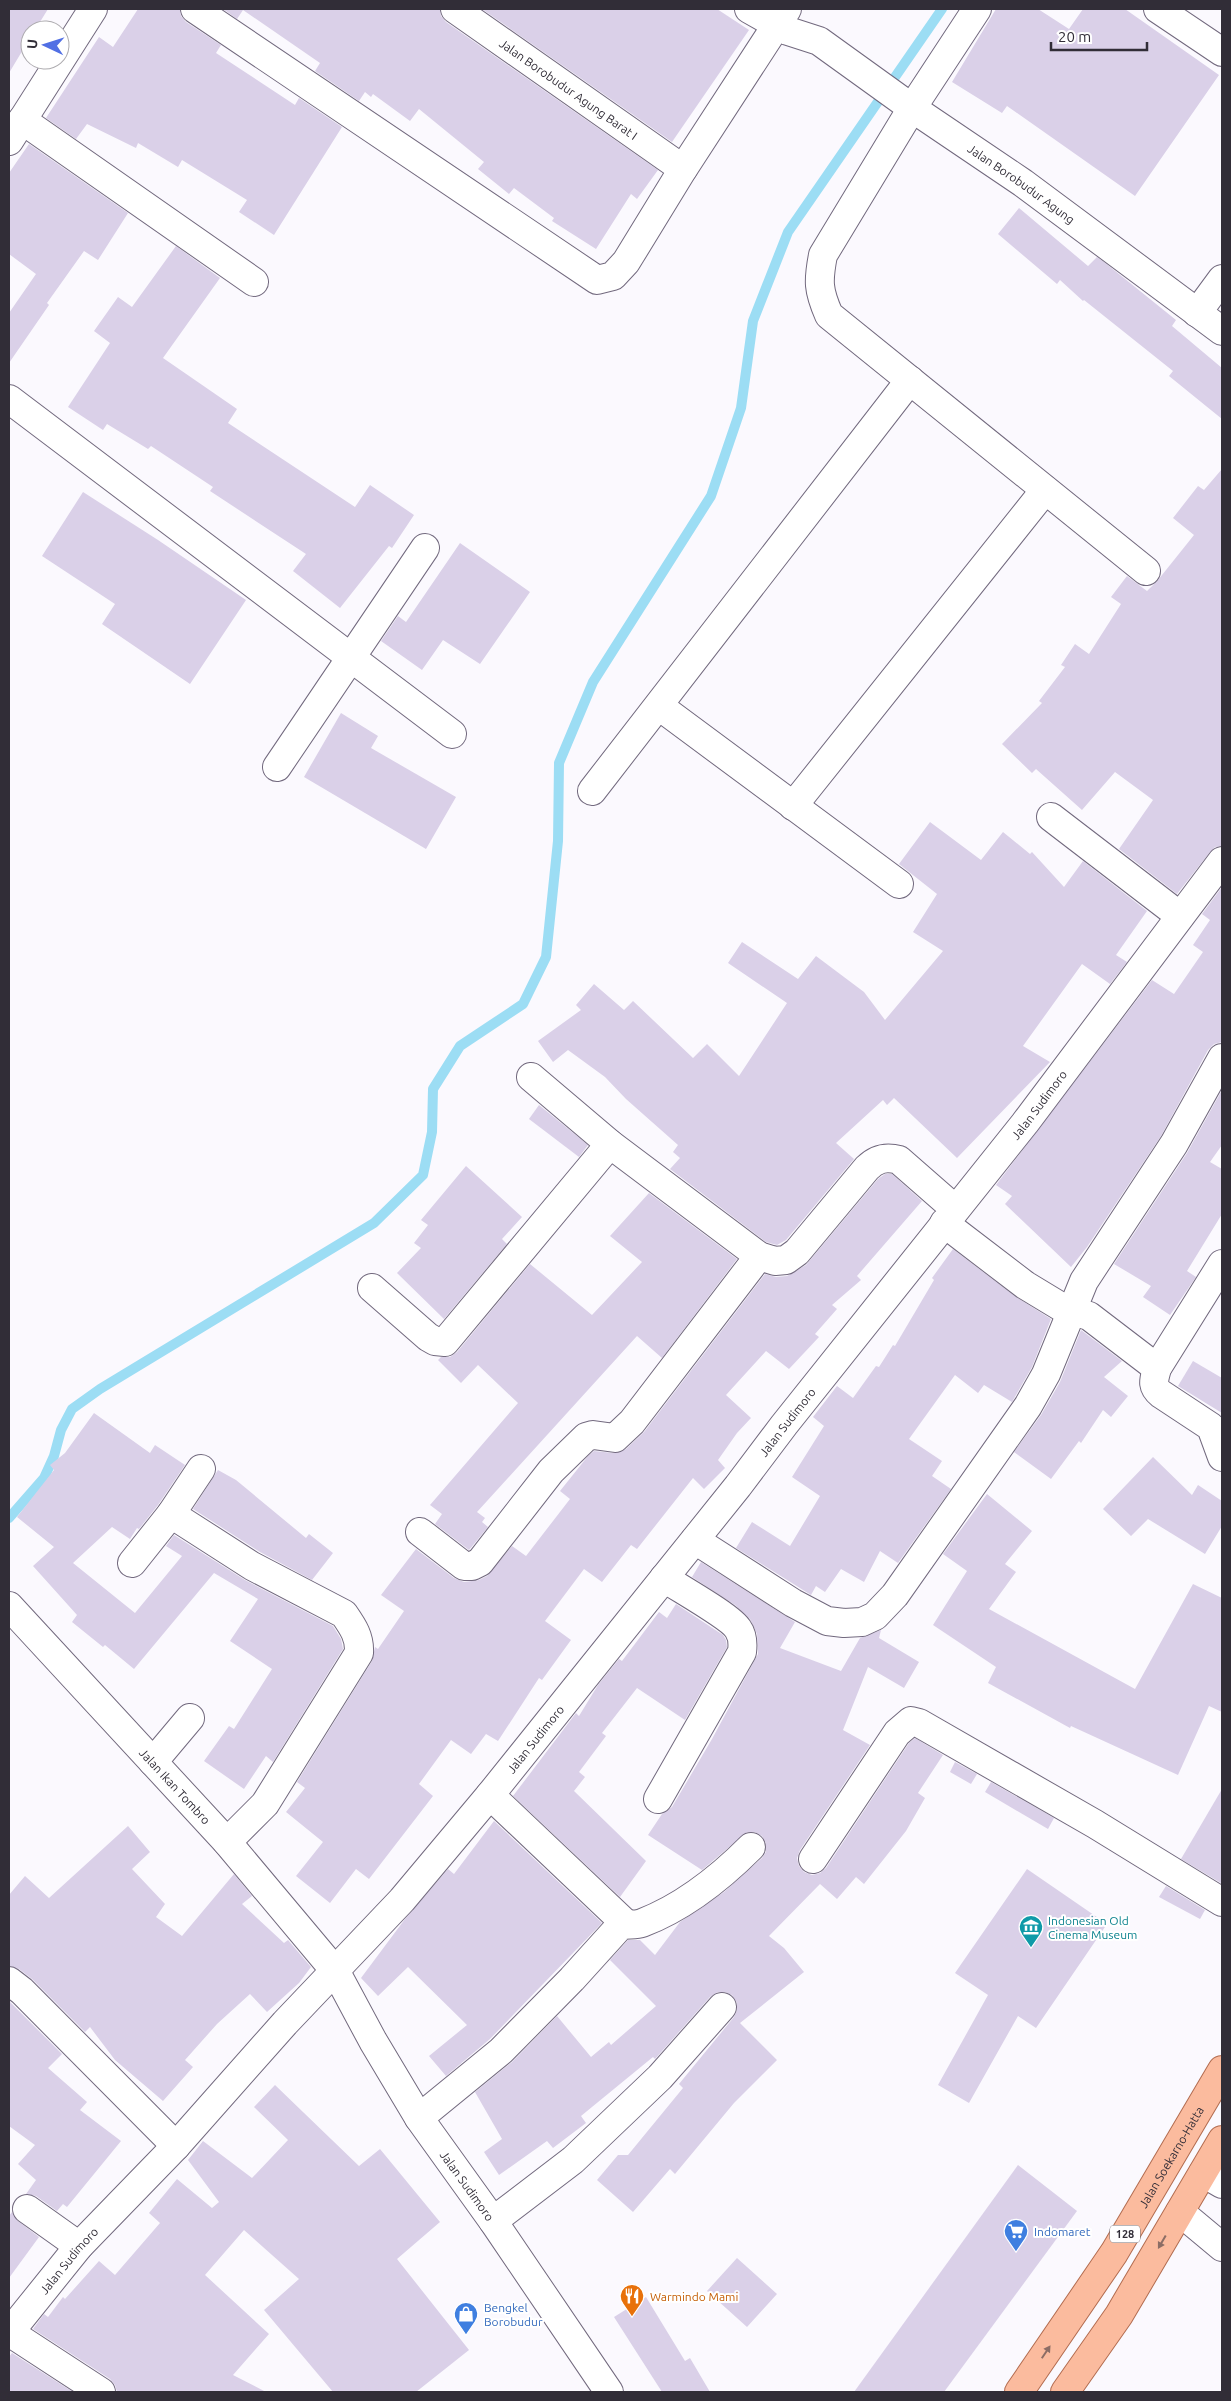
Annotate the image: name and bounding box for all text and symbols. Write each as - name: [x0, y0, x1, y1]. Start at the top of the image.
- north arrow: [20, 20, 70, 70]
- scale bar: [1051, 20, 1147, 52]
- text: 20 m: [1058, 28, 1091, 45]
- street label: Jalan Borobudur Agung Barat I: [497, 36, 640, 142]
- text: U: [24, 39, 40, 50]
- street label: Jalan Borobudur Agung: [966, 141, 1077, 226]
- street label: Jalan Sudimoro: [1008, 1068, 1069, 1142]
- street label: Jalan Sudimoro: [756, 1385, 818, 1459]
- street label: Jalan Sudimoro: [504, 1702, 566, 1775]
- street label: Jalan Ikan Tombro: [137, 1746, 213, 1826]
- museum icon: Indonesian Old Cinema Museum: [1018, 1914, 1044, 1948]
- place label: Indonesian Old Cinema Museum: [1048, 1914, 1137, 1941]
- street label: Jalan Soekarno-Hatta: [1136, 2104, 1206, 2210]
- street label: Jalan Sudimoro: [438, 2148, 497, 2223]
- supermarket icon: Indomaret: [1003, 2218, 1029, 2252]
- street label: Jalan Sudimoro: [37, 2224, 100, 2296]
- place label: Indomaret: [1034, 2225, 1091, 2238]
- road number: 128: [1110, 2226, 1140, 2242]
- one-way arrow: [1158, 2235, 1166, 2250]
- restaurant icon: Warmindo Mami: [619, 2283, 645, 2317]
- place label: Warmindo Mami: [650, 2290, 738, 2303]
- shop icon: Bengkel Borobudur: [453, 2301, 479, 2335]
- place label: Bengkel Borobudur: [484, 2301, 543, 2328]
- one-way arrow: [1042, 2345, 1051, 2359]

